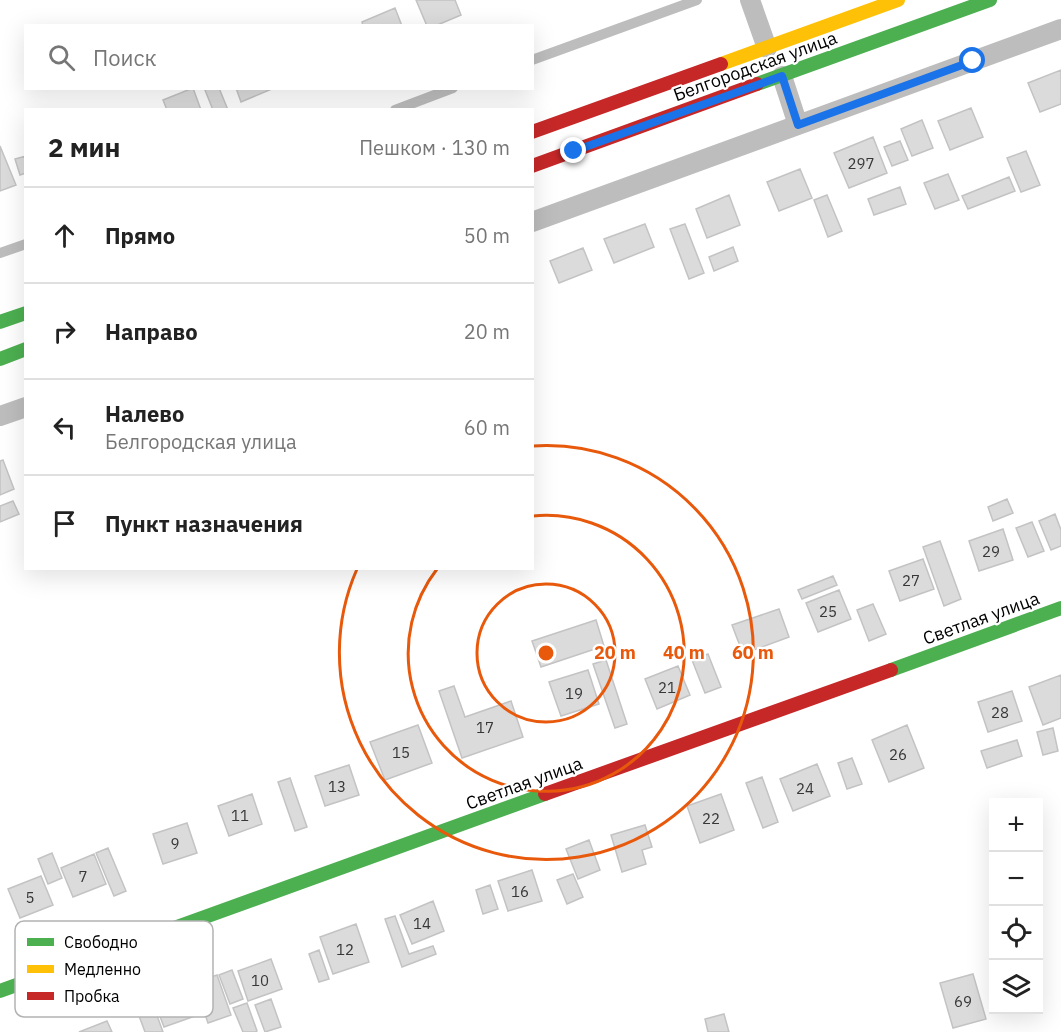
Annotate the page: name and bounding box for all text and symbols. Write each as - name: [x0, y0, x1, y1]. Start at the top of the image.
- search box: [24, 24, 534, 90]
- street label: Белгородская улица: [670, 26, 840, 106]
- icon: search: [45, 41, 78, 74]
- text: Поиск: [93, 43, 157, 72]
- route start: [959, 47, 985, 73]
- text: 2 мин: [48, 130, 120, 164]
- text: Пешком · 130 m: [359, 134, 510, 161]
- route end: [560, 137, 586, 163]
- house number: 297: [847, 154, 875, 173]
- icon: ahead: [48, 219, 81, 252]
- text: Прямо: [105, 221, 175, 250]
- text: 50 m: [464, 222, 510, 249]
- icon: right: [48, 315, 81, 348]
- text: Направо: [105, 317, 198, 346]
- text: 20 m: [464, 318, 510, 345]
- text: Налево: [105, 399, 184, 428]
- icon: left: [48, 411, 81, 444]
- text: 60 m: [464, 414, 510, 441]
- text: Белгородская улица: [105, 428, 297, 455]
- icon: arrive: [48, 507, 81, 540]
- text: Пункт назначения: [105, 509, 303, 538]
- house number: 29: [982, 542, 1000, 561]
- house number: 27: [902, 571, 920, 590]
- street label: Светлая улица: [920, 586, 1043, 650]
- house number: 25: [819, 602, 837, 621]
- text: 20 m: [594, 641, 636, 664]
- text: 40 m: [663, 641, 705, 664]
- text: 60 m: [732, 641, 774, 664]
- centre of rings: [536, 643, 556, 663]
- house number: 21: [658, 678, 676, 697]
- house number: 19: [565, 684, 583, 703]
- house number: 28: [991, 703, 1009, 722]
- house number: 17: [476, 718, 494, 737]
- house number: 15: [392, 743, 410, 762]
- house number: 26: [889, 745, 907, 764]
- street label: Светлая улица: [463, 751, 586, 815]
- house number: 13: [328, 777, 346, 796]
- house number: 24: [796, 779, 814, 798]
- map controls: [989, 798, 1043, 1014]
- button: +: [989, 798, 1043, 852]
- house number: 11: [231, 806, 249, 825]
- house number: 22: [702, 809, 720, 828]
- house number: 9: [170, 834, 180, 853]
- button: −: [989, 852, 1043, 906]
- house number: 7: [78, 867, 88, 886]
- house number: 16: [511, 882, 529, 901]
- house number: 5: [25, 888, 35, 907]
- button: locate: [989, 906, 1043, 960]
- house number: 14: [413, 914, 431, 933]
- legend: [15, 921, 213, 1017]
- text: Свободно: [64, 932, 138, 952]
- house number: 12: [336, 940, 354, 959]
- text: Медленно: [64, 959, 141, 979]
- button: layers: [989, 960, 1043, 1014]
- house number: 10: [251, 971, 269, 990]
- text: Пробка: [64, 986, 120, 1006]
- house number: 69: [954, 992, 972, 1011]

